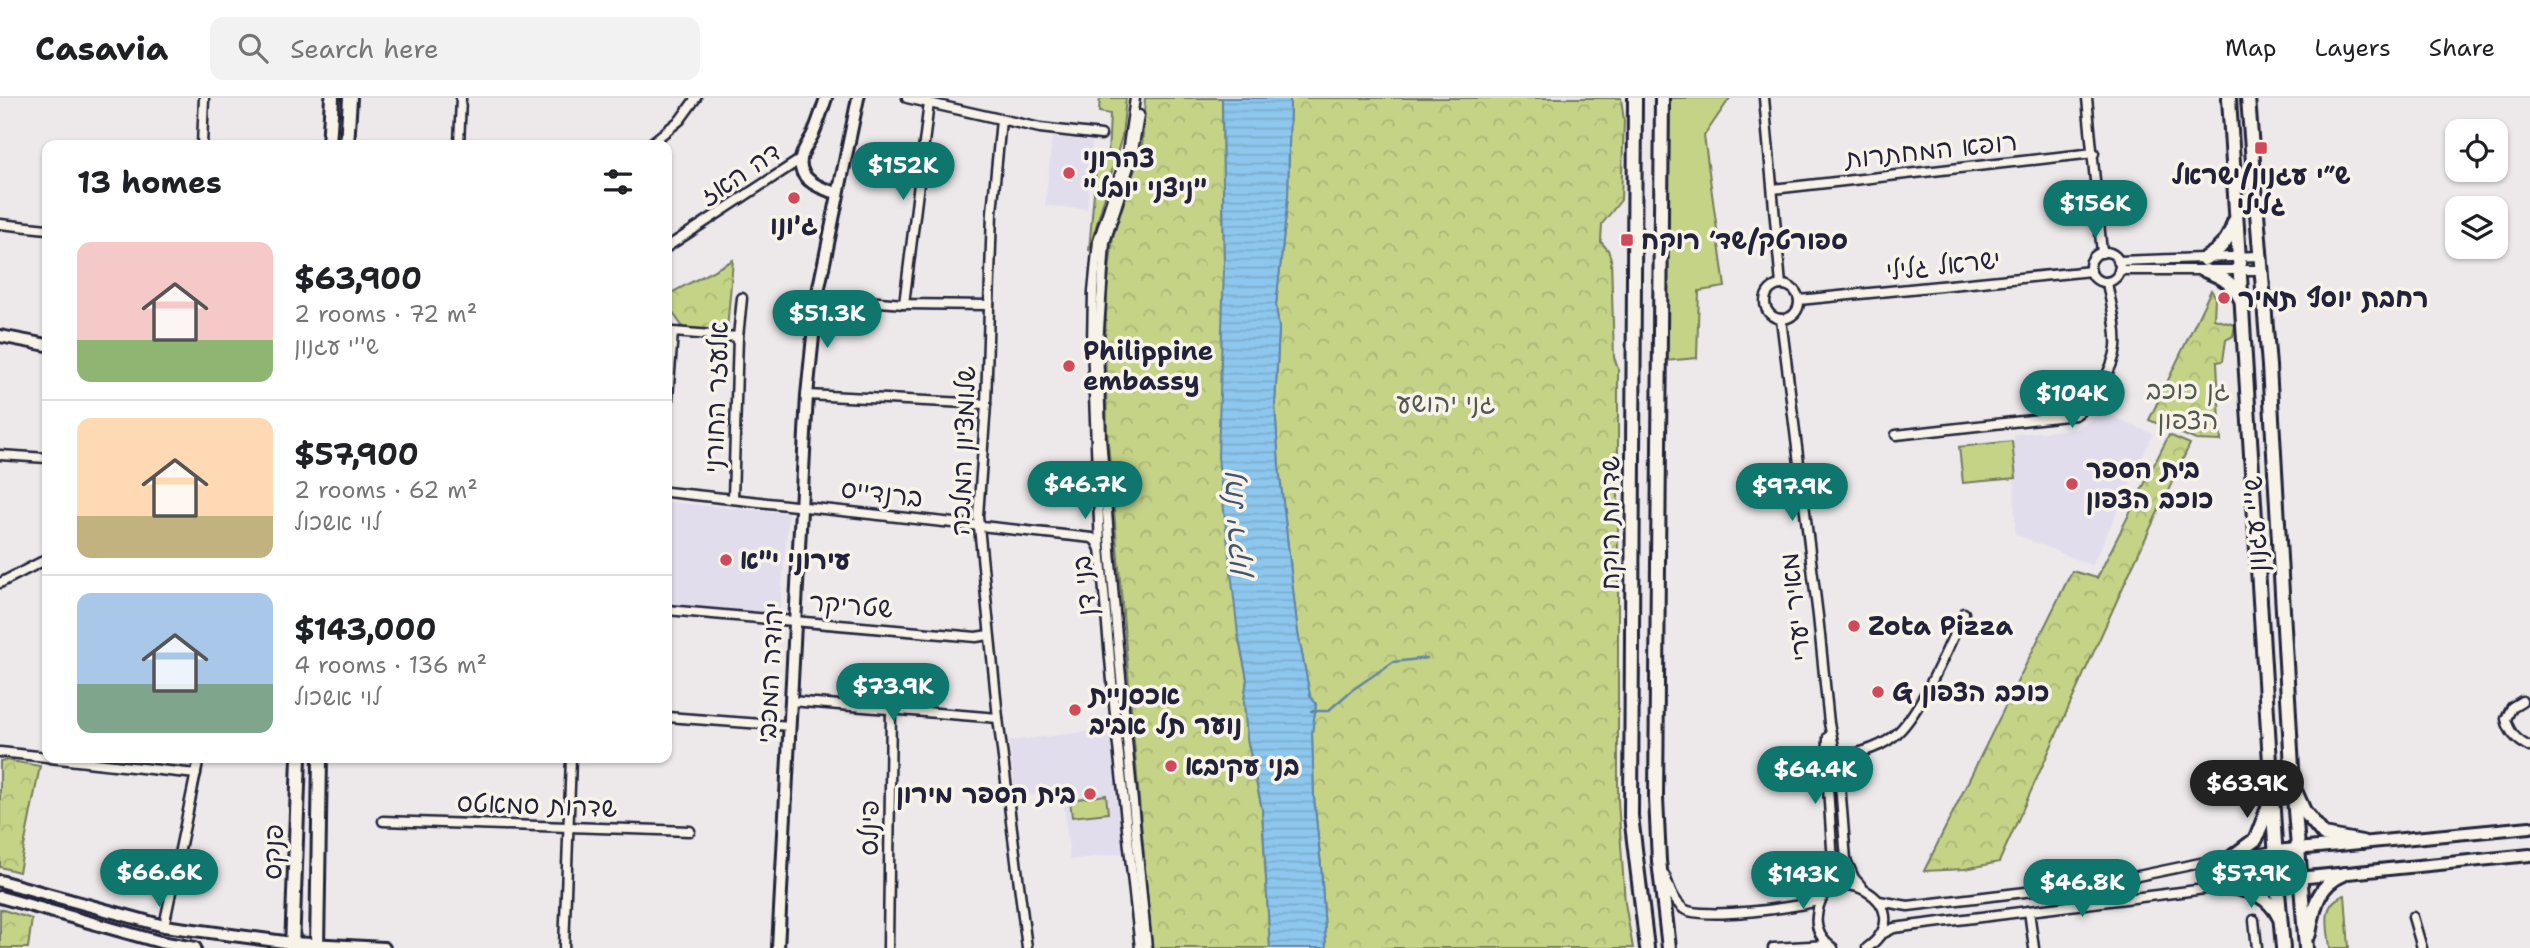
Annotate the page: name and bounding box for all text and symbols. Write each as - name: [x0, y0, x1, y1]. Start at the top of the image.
- search box: [210, 17, 700, 80]
- text: Casavia: [35, 26, 168, 71]
- icon: search: [234, 29, 272, 67]
- text: Search here: [290, 31, 439, 66]
- text: Map: [2225, 32, 2276, 64]
- text: Layers: [2314, 32, 2391, 64]
- text: Share: [2429, 32, 2495, 64]
- map controls: [2445, 119, 2508, 259]
- button: locate: [2445, 119, 2508, 182]
- street label: רופא המחתרות: [1841, 123, 2019, 176]
- street label: דה האז: [692, 134, 787, 213]
- place label: צהרוני "ניצני יובל": [1083, 140, 1207, 205]
- marker: ש״י עגנון/ישראל גלילי: [2253, 140, 2269, 156]
- pin: $152K: [854, 142, 952, 202]
- text: $152K: [868, 150, 938, 180]
- place label: ש״י עגנון/ישראל גלילי: [2172, 157, 2351, 222]
- text: 13 homes: [77, 162, 222, 203]
- icon: filters: [599, 163, 637, 201]
- marker: צהרוני "ניצני יובל": [1061, 165, 1077, 181]
- pin: $156K: [2046, 180, 2144, 240]
- text: $156K: [2059, 188, 2131, 218]
- marker: ג'ונו: [786, 190, 802, 206]
- button: layers: [2445, 196, 2508, 259]
- place label: ג'ונו: [770, 207, 818, 242]
- place label: ספורטק/שד׳ רוקח: [1641, 222, 1848, 257]
- marker: ספורטק/שד׳ רוקח: [1619, 232, 1635, 248]
- street label: ישראל גלילי: [1884, 241, 2002, 288]
- text: $63,900: [294, 258, 422, 299]
- icon: home: [133, 270, 217, 354]
- place label: רחבת יוסף תמיר: [2238, 280, 2428, 315]
- pin: $51.3K: [770, 290, 884, 350]
- marker: רחבת יוסף תמיר: [2216, 290, 2232, 306]
- text: $51.3K: [789, 298, 865, 328]
- text: 2 rooms · 72 m²: [294, 299, 477, 329]
- street label: אלעזר החורני: [695, 320, 736, 474]
- text: ש''י עגנון: [294, 331, 379, 361]
- place label: Philippine embassy: [1083, 333, 1213, 398]
- marker: Philippine embassy: [1061, 358, 1077, 374]
- street label: שלומציון המלכה: [942, 365, 983, 537]
- pin: $104K: [2023, 370, 2121, 430]
- park label: גן כוכב הצפון: [2146, 372, 2230, 437]
- text: $104K: [2036, 378, 2108, 408]
- park label: גני יהושע: [1397, 385, 1495, 420]
- text: $57,900: [294, 434, 419, 475]
- icon: home: [133, 446, 217, 530]
- place label: בית הספר כוכב הצפון: [2086, 451, 2213, 516]
- street label: שדרות רוקח: [1592, 456, 1627, 590]
- pin: $46.7K: [1028, 462, 1142, 521]
- pin: $97.9K: [1735, 464, 1849, 523]
- text: $46.7K: [1043, 469, 1127, 499]
- street label: ברנדייס: [839, 470, 925, 515]
- water label: נחל ירקון: [1212, 471, 1256, 579]
- text: $97.9K: [1752, 471, 1832, 501]
- text: 2 rooms · 62 m²: [294, 475, 478, 505]
- street label: ש''י עגנון: [2235, 475, 2274, 573]
- marker: בית הספר כוכב הצפון: [2064, 476, 2080, 492]
- text: לוי אשכול: [294, 507, 381, 537]
- place label: עירוני י"א: [740, 542, 850, 577]
- street label: מאיר יערי: [1770, 551, 1819, 663]
- marker: עירוני י"א: [718, 552, 734, 568]
- street label: בני דן: [1063, 554, 1104, 618]
- street label: שטריקר: [808, 583, 894, 626]
- street label: יהודה המכבי: [748, 601, 791, 745]
- place label: Zota Pizza: [1868, 608, 2013, 643]
- text: $143,000: [294, 609, 436, 650]
- marker: Zota Pizza: [1846, 618, 1862, 634]
- icon: home: [133, 621, 217, 705]
- text: 4 rooms · 136 m²: [294, 650, 487, 680]
- pin: $73.9K: [836, 664, 950, 723]
- text: $73.9K: [852, 671, 934, 701]
- place label: G כוכב הצפון: [1892, 674, 2049, 709]
- place label: אכסניית נוער תל אביב: [1087, 677, 1242, 742]
- text: לוי אשכול: [294, 682, 381, 712]
- marker: G כוכב הצפון: [1870, 684, 1886, 700]
- marker: אכסניית נוער תל אביב: [1067, 702, 1083, 718]
- pin: $64.4K: [1758, 746, 1872, 806]
- place label: בני עקיבא: [1185, 748, 1300, 783]
- text: $64.4K: [1773, 754, 1857, 784]
- marker: בני עקיבא: [1163, 758, 1179, 774]
- pin: $63.9K: [2190, 760, 2304, 820]
- text: $63.9K: [2206, 768, 2288, 798]
- place label: בית הספר מירון: [896, 776, 1076, 811]
- street label: שדרות סמאטס: [456, 784, 618, 825]
- marker: בית הספר מירון: [1082, 786, 1098, 802]
- street label: פינלס: [851, 800, 886, 856]
- street label: פנקס: [254, 824, 291, 880]
- pin: $66.6K: [102, 850, 216, 909]
- pin: $57.9K: [2194, 850, 2308, 910]
- pin: $143K: [1754, 852, 1852, 911]
- text: $66.6K: [116, 857, 202, 887]
- text: $57.9K: [2211, 858, 2291, 888]
- text: $143K: [1767, 859, 1839, 889]
- pin: $46.8K: [2025, 860, 2139, 919]
- text: $46.8K: [2039, 867, 2125, 897]

